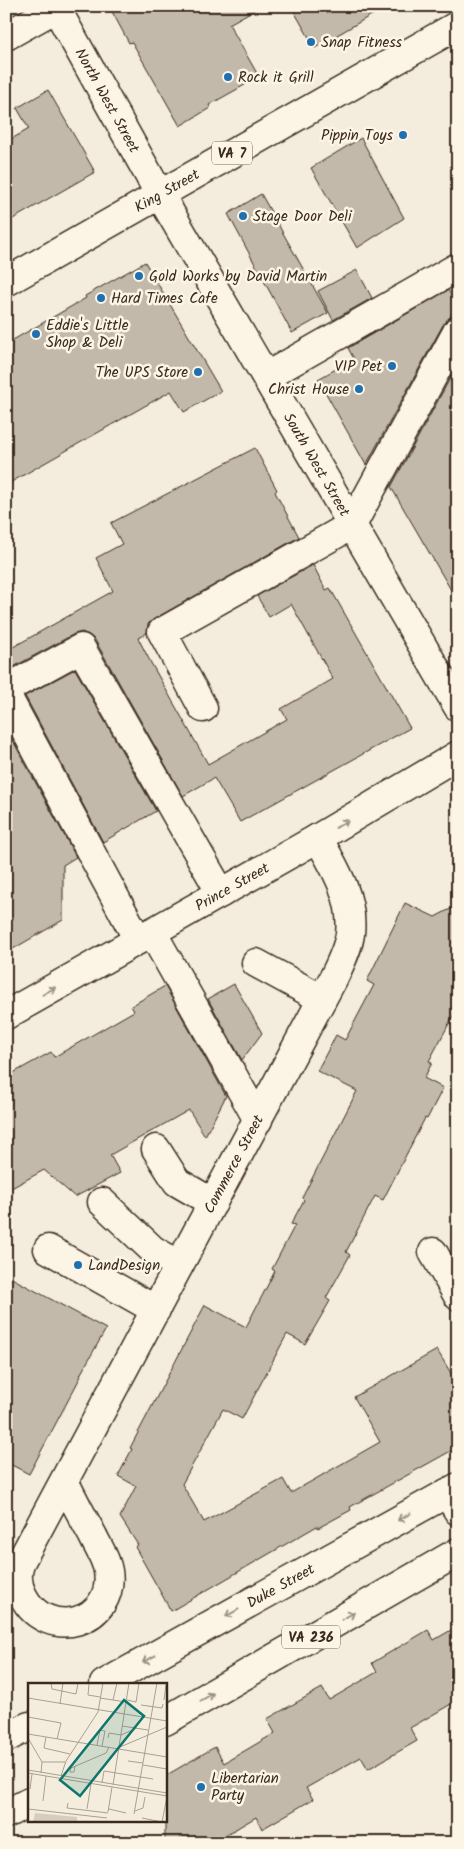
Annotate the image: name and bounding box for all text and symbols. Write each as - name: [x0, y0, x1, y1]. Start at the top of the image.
- place label: Snap Fitness: [321, 31, 403, 55]
- marker: Snap Fitness: [305, 36, 317, 48]
- street label: North West Street: [68, 44, 145, 158]
- place label: Rock it Grill: [238, 66, 314, 90]
- marker: Rock it Grill: [222, 71, 234, 83]
- place label: Pippin Toys: [321, 124, 394, 148]
- marker: Pippin Toys: [397, 129, 409, 141]
- road number: VA 7: [212, 142, 252, 164]
- street label: King Street: [130, 163, 205, 220]
- place label: Stage Door Deli: [253, 205, 353, 229]
- marker: Stage Door Deli: [237, 210, 249, 222]
- place label: Gold Works by David Martin: [149, 265, 327, 289]
- marker: Gold Works by David Martin: [133, 270, 145, 282]
- place label: Hard Times Cafe: [111, 287, 218, 311]
- marker: Hard Times Cafe: [95, 292, 107, 304]
- place label: Eddie's Little Shop & Deli: [46, 314, 129, 355]
- marker: Eddie's Little Shop & Deli: [30, 328, 42, 340]
- place label: VIP Pet: [335, 355, 382, 379]
- marker: VIP Pet: [386, 360, 398, 372]
- place label: The UPS Store: [96, 361, 188, 385]
- marker: The UPS Store: [192, 366, 204, 378]
- place label: Christ House: [268, 378, 349, 402]
- marker: Christ House: [353, 383, 365, 395]
- street label: South West Street: [276, 409, 356, 522]
- one-way arrow: [334, 818, 348, 828]
- street label: Prince Street: [191, 857, 274, 918]
- one-way arrow: [41, 986, 56, 996]
- street label: Commerce Street: [198, 1111, 271, 1218]
- place label: LandDesign: [88, 1254, 160, 1278]
- marker: LandDesign: [72, 1259, 84, 1271]
- one-way arrow: [397, 1512, 412, 1522]
- street label: Duke Street: [242, 1558, 320, 1615]
- one-way arrow: [225, 1609, 240, 1618]
- one-way arrow: [340, 1610, 354, 1620]
- road number: VA 236: [282, 1625, 340, 1648]
- one-way arrow: [142, 1654, 157, 1664]
- inset map: [28, 1683, 166, 1822]
- one-way arrow: [200, 1692, 215, 1702]
- place label: Libertarian Party: [211, 1767, 279, 1808]
- marker: Libertarian Party: [195, 1781, 207, 1793]

